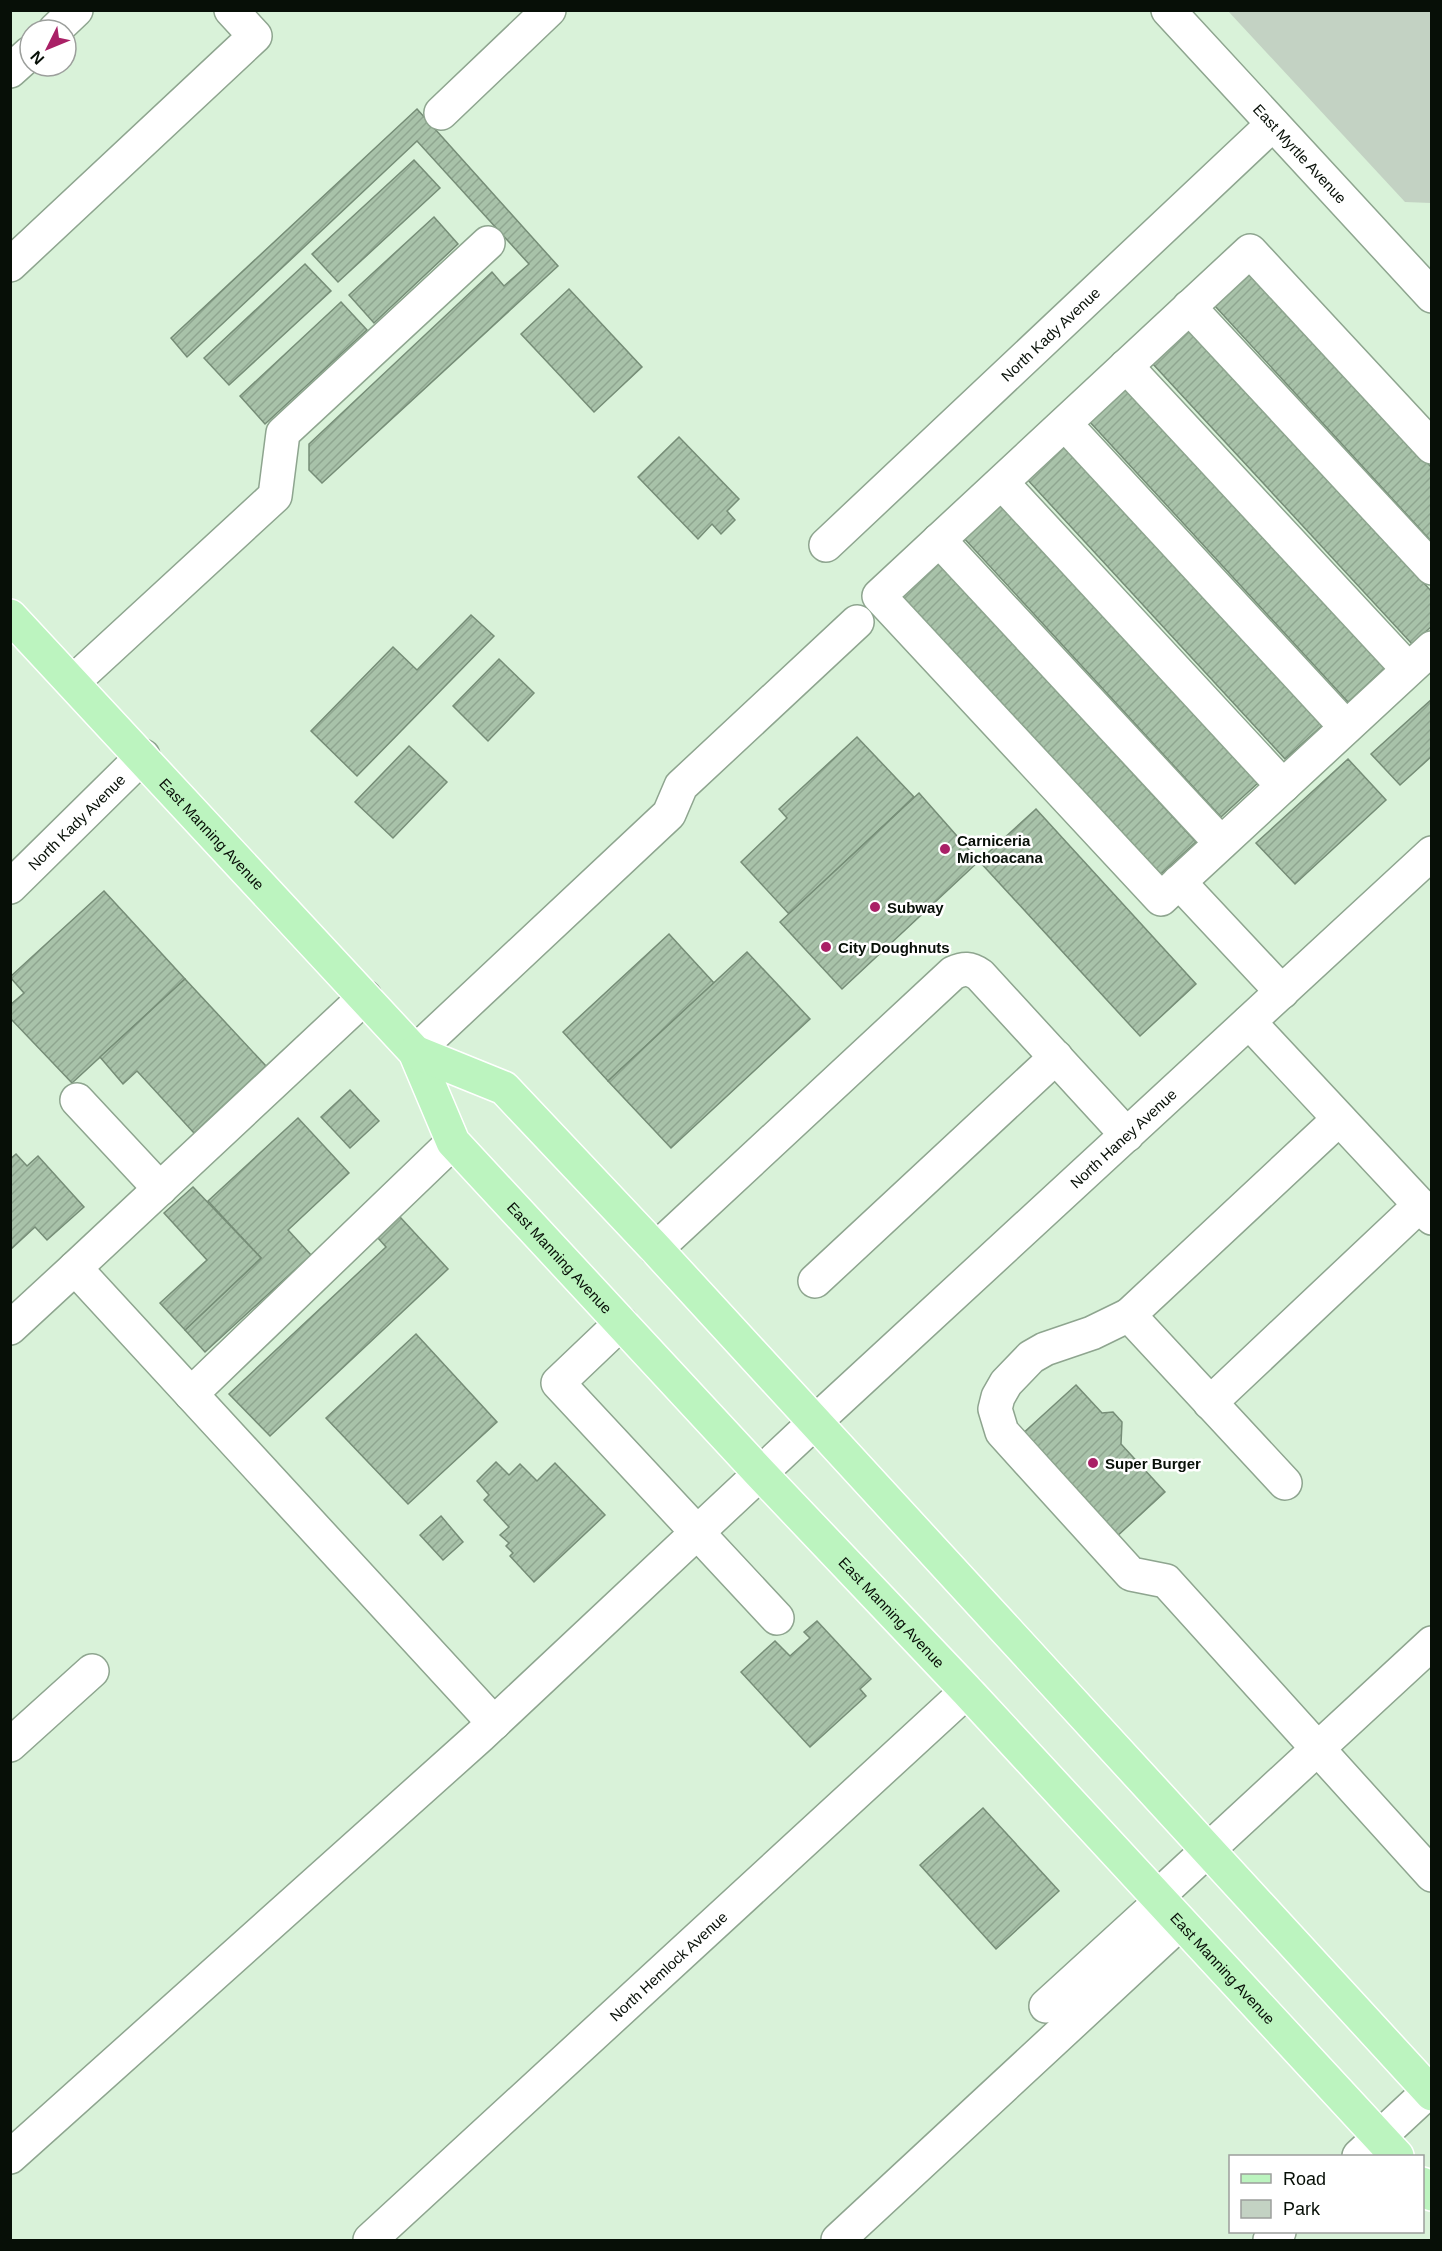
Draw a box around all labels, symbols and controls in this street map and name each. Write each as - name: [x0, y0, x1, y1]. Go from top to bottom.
- north arrow: [18, 18, 78, 78]
- text: N: [27, 48, 48, 68]
- street label: East Myrtle Avenue: [1250, 100, 1350, 206]
- street label: North Kady Avenue: [997, 283, 1103, 384]
- street label: North Kady Avenue: [24, 770, 128, 873]
- street label: East Manning Avenue: [156, 774, 268, 893]
- place label: Carniceria Michoacana: [957, 832, 1044, 866]
- marker: Carniceria Michoacana: [938, 842, 952, 856]
- place label: Subway: [887, 899, 944, 916]
- marker: Subway: [868, 900, 882, 914]
- place label: City Doughnuts: [838, 939, 950, 956]
- marker: City Doughnuts: [819, 940, 833, 954]
- street label: North Haney Avenue: [1066, 1085, 1179, 1191]
- street label: East Manning Avenue: [504, 1198, 616, 1316]
- place label: Super Burger: [1105, 1455, 1201, 1472]
- marker: Super Burger: [1086, 1456, 1100, 1470]
- street label: East Manning Avenue: [836, 1553, 948, 1671]
- street label: North Hemlock Avenue: [606, 1908, 730, 2024]
- street label: East Manning Avenue: [1167, 1909, 1279, 2027]
- legend: [1229, 2155, 1424, 2233]
- text: Road: [1283, 2169, 1326, 2189]
- text: Park: [1283, 2199, 1321, 2219]

